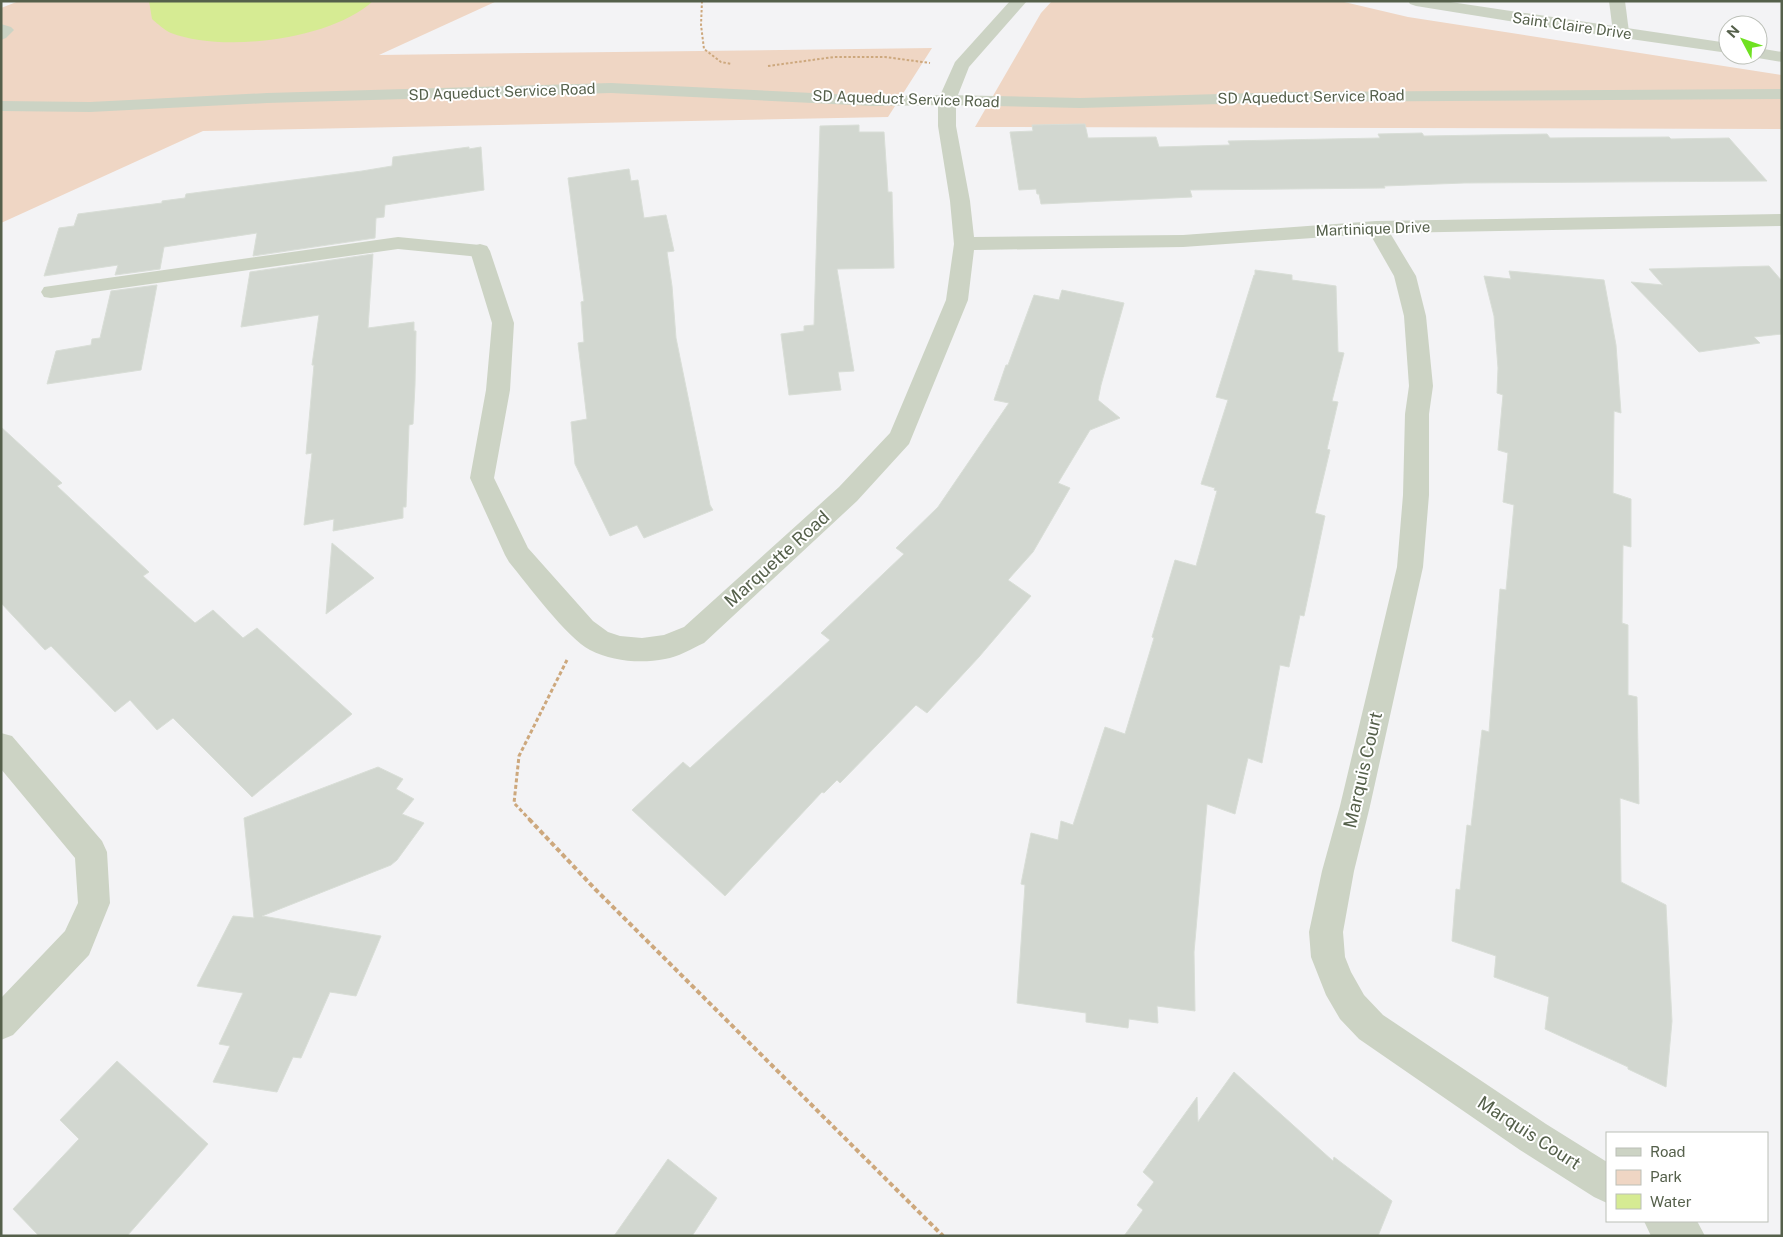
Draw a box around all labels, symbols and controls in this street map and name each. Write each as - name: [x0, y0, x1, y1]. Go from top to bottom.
- street label: Saint Claire Drive: [1511, 9, 1633, 42]
- north arrow: [1718, 15, 1768, 65]
- text: N: [1724, 22, 1743, 41]
- street label: SD Aqueduct Service Road: [408, 80, 596, 103]
- street label: SD Aqueduct Service Road: [1217, 86, 1405, 107]
- street label: SD Aqueduct Service Road: [812, 87, 1000, 110]
- street label: Martinique Drive: [1315, 218, 1431, 239]
- street label: Marquette Road: [720, 506, 833, 611]
- street label: Marquis Court: [1339, 710, 1386, 830]
- street label: Marquis Court: [1474, 1091, 1585, 1174]
- legend: [1606, 1132, 1768, 1222]
- text: Road: [1650, 1143, 1686, 1160]
- text: Park: [1650, 1168, 1682, 1185]
- text: Water: [1650, 1193, 1692, 1210]

